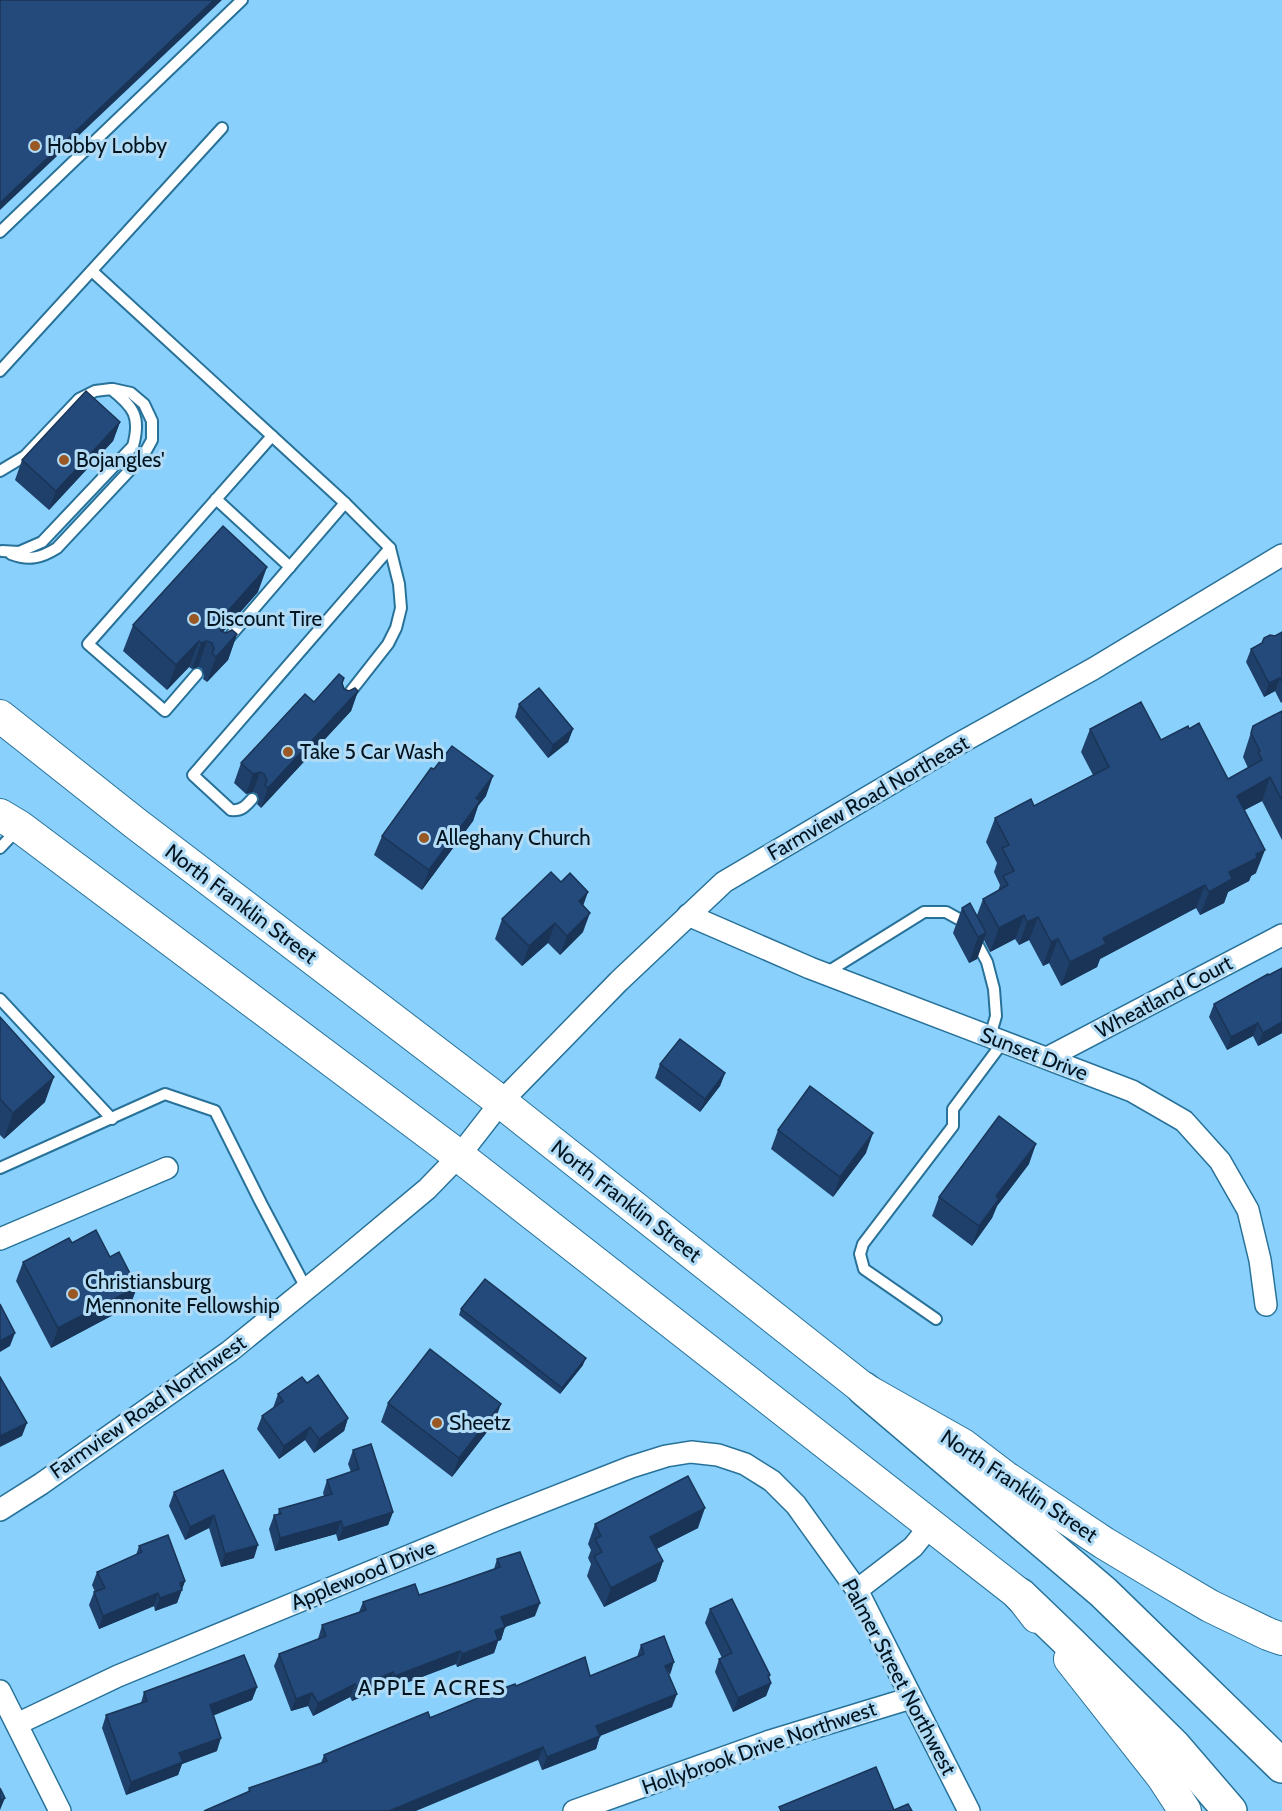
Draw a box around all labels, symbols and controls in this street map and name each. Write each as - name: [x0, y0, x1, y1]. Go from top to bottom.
- place label: Hobby Lobby: [47, 133, 167, 158]
- marker: Hobby Lobby: [28, 139, 42, 153]
- place label: Bojangles': [76, 447, 165, 473]
- marker: Bojangles': [57, 453, 71, 467]
- place label: Discount Tire: [206, 606, 322, 631]
- marker: Discount Tire: [187, 612, 201, 626]
- street label: Farmview Road Northeast: [763, 730, 973, 865]
- place label: Take 5 Car Wash: [300, 739, 444, 764]
- marker: Take 5 Car Wash: [281, 745, 295, 759]
- place label: Alleghany Church: [436, 825, 591, 850]
- marker: Alleghany Church: [417, 831, 431, 845]
- street label: North Franklin Street: [161, 838, 322, 969]
- street label: Wheatland Court: [1091, 950, 1236, 1043]
- street label: Sunset Drive: [977, 1022, 1092, 1086]
- street label: North Franklin Street: [546, 1134, 706, 1267]
- place label: Christiansburg Mennonite Fellowship: [85, 1269, 280, 1318]
- marker: Christiansburg Mennonite Fellowship: [66, 1287, 80, 1301]
- street label: Farmview Road Northwest: [45, 1330, 250, 1484]
- place label: Sheetz: [449, 1410, 511, 1435]
- marker: Sheetz: [430, 1416, 444, 1430]
- street label: North Franklin Street: [936, 1424, 1102, 1547]
- street label: Applewood Drive: [287, 1534, 439, 1615]
- street label: Palmer Street Northwest: [837, 1574, 962, 1779]
- district label: APPLE ACRES: [358, 1674, 506, 1701]
- street label: Hollybrook Drive Northwest: [638, 1696, 879, 1799]

